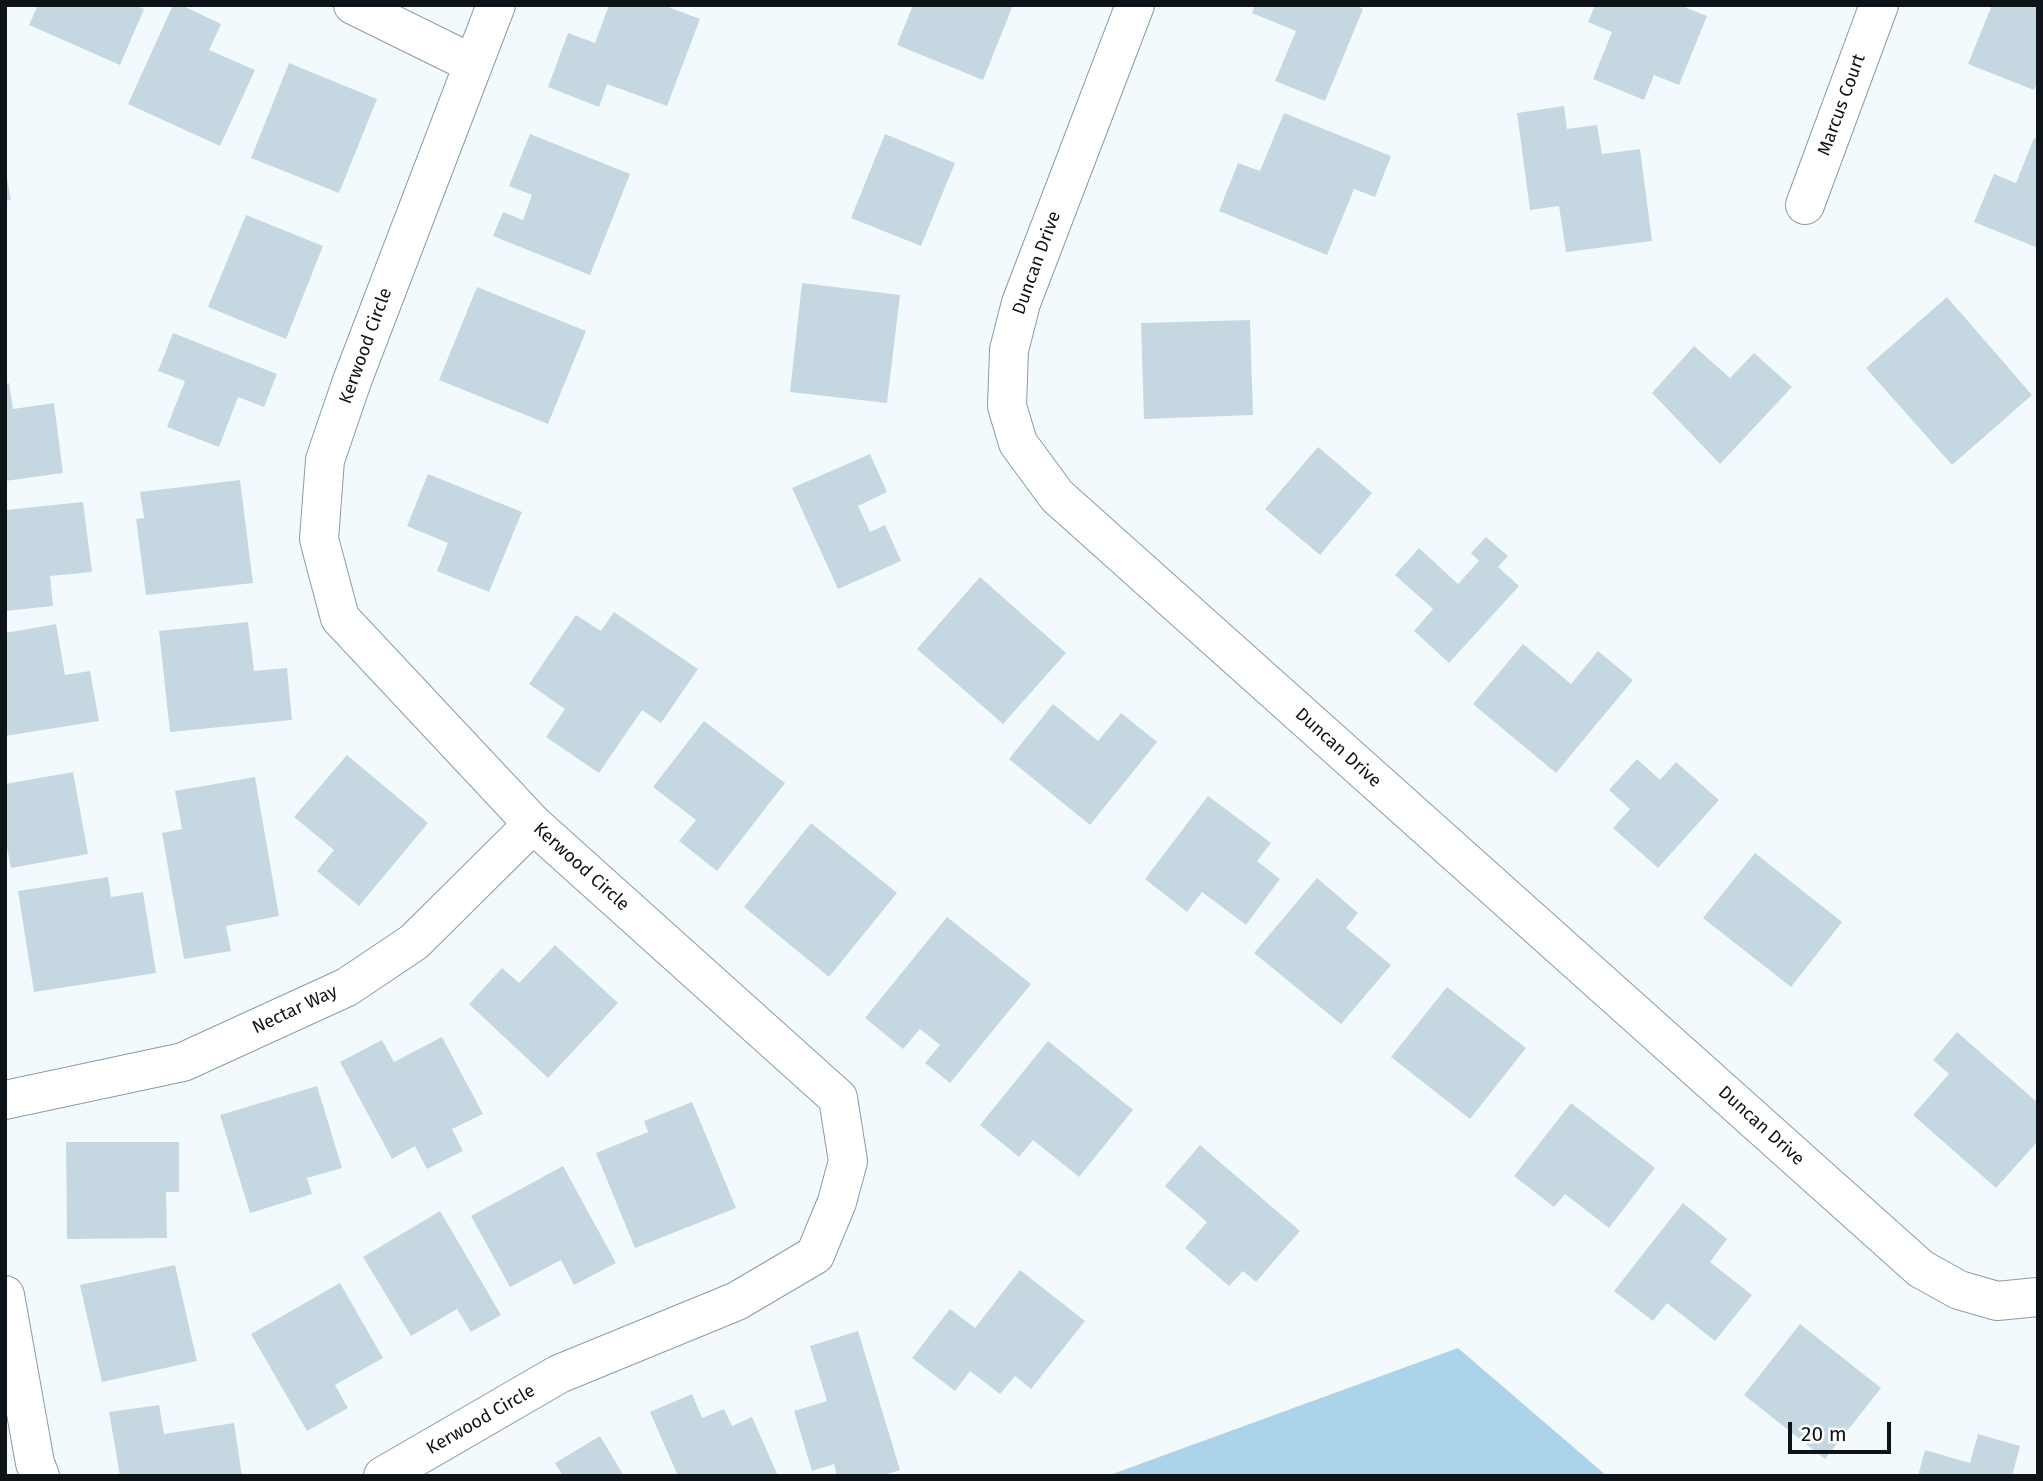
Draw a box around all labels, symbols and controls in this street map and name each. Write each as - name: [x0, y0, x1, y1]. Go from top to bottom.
- street label: Marcus Court: [1814, 51, 1870, 159]
- street label: Duncan Drive: [1008, 208, 1066, 318]
- street label: Kerwood Circle: [335, 285, 397, 407]
- street label: Duncan Drive: [1291, 704, 1385, 792]
- street label: Kerwood Circle: [529, 818, 633, 916]
- street label: Nectar Way: [249, 981, 341, 1039]
- street label: Duncan Drive: [1714, 1082, 1808, 1170]
- street label: Kerwood Circle: [423, 1380, 539, 1460]
- scale bar: [1791, 1408, 1894, 1452]
- text: 20 m: [1801, 1421, 1847, 1447]

